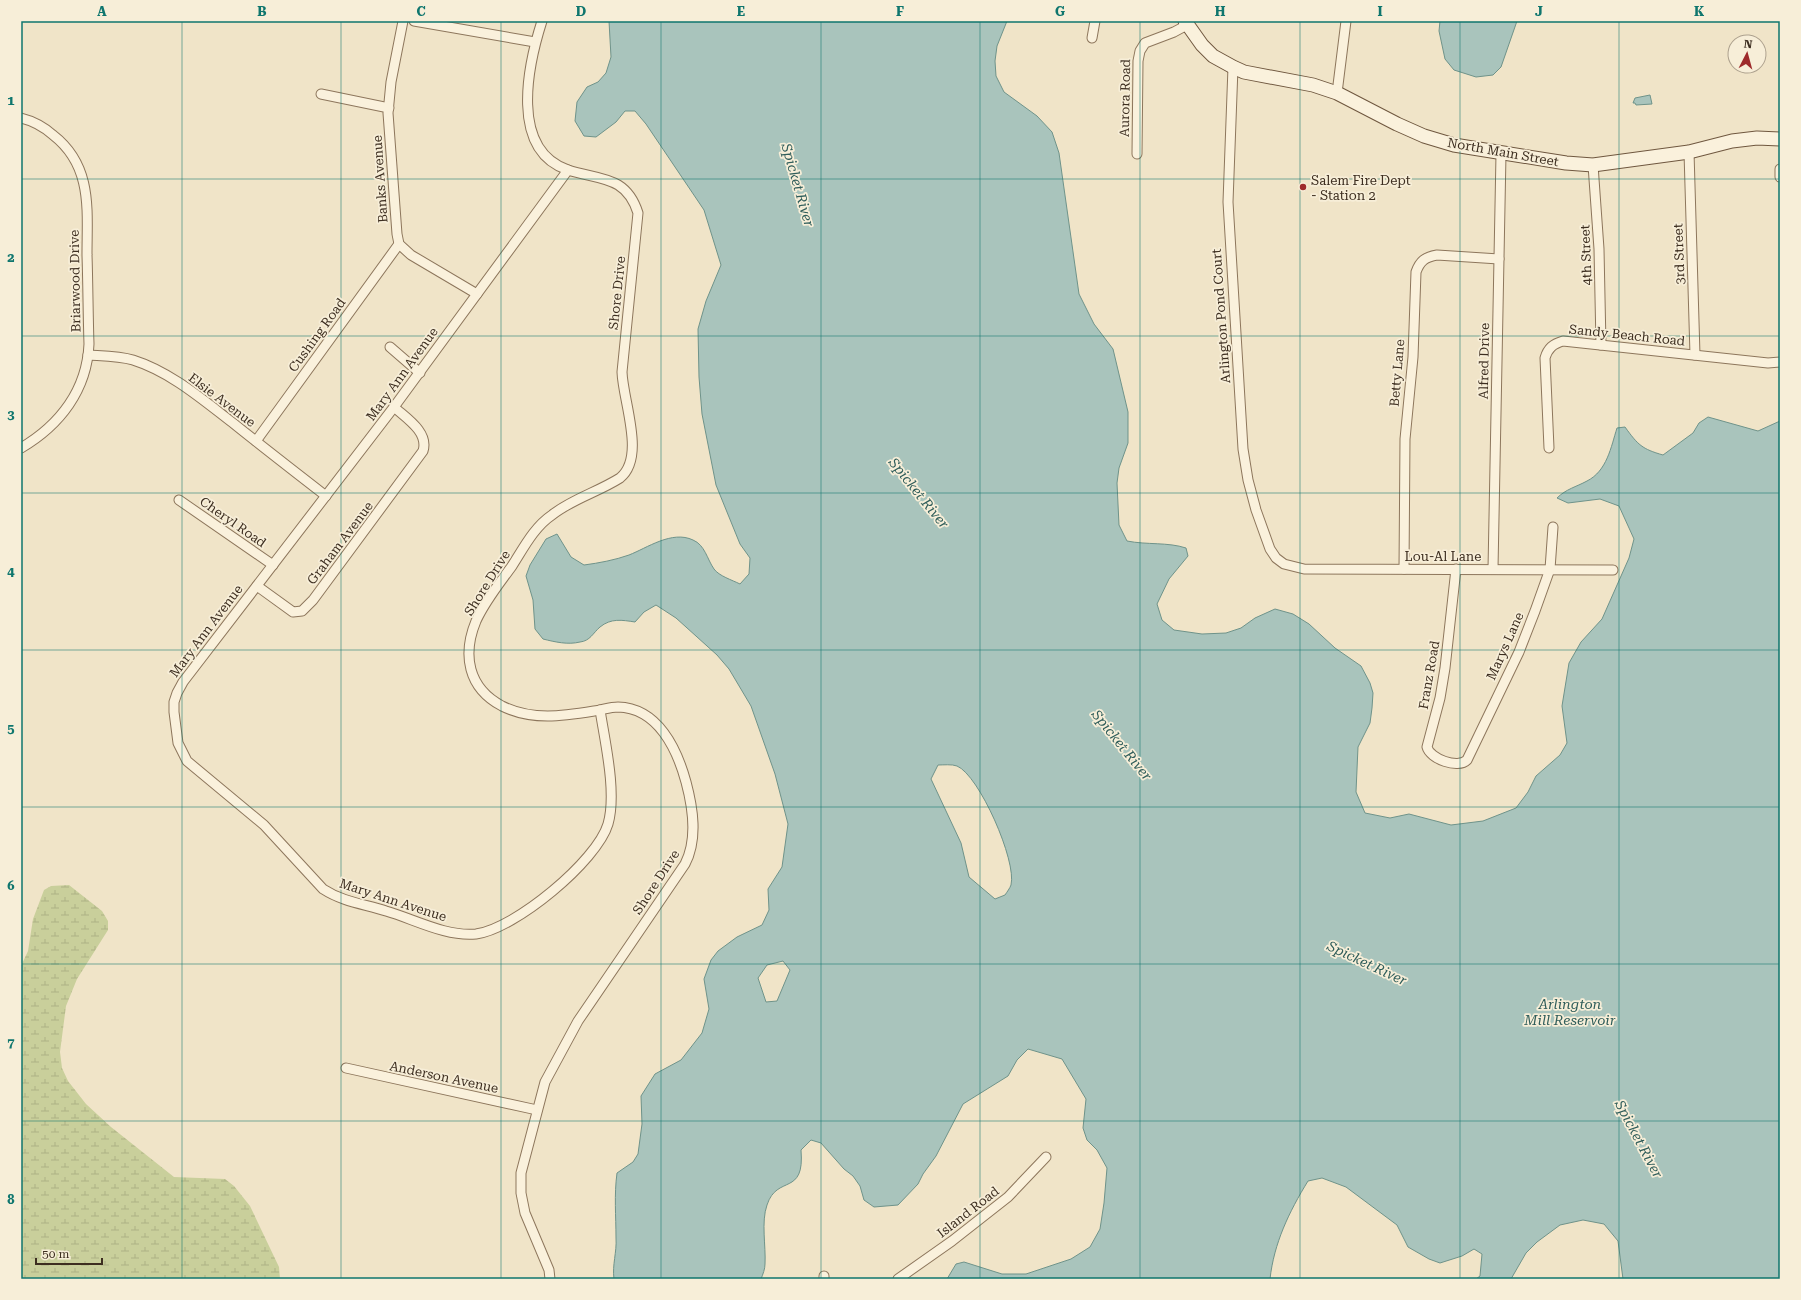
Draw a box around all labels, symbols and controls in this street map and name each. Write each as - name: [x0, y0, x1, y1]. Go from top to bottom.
- text: A: [97, 4, 107, 19]
- text: B: [257, 4, 267, 19]
- text: C: [416, 4, 426, 19]
- text: D: [576, 4, 586, 19]
- text: E: [737, 4, 745, 19]
- text: F: [896, 4, 904, 19]
- text: G: [1055, 4, 1065, 19]
- text: H: [1215, 4, 1226, 19]
- text: I: [1377, 4, 1383, 19]
- text: J: [1535, 4, 1543, 19]
- text: K: [1694, 4, 1705, 19]
- north arrow: [1727, 34, 1767, 74]
- text: N: [1743, 38, 1753, 52]
- street label: Aurora Road: [1117, 58, 1133, 137]
- text: 1: [7, 93, 15, 108]
- street label: Banks Avenue: [369, 135, 391, 223]
- street label: North Main Street: [1446, 135, 1560, 169]
- water label: Spicket River: [778, 141, 818, 229]
- place label: Salem Fire Dept - Station 2: [1311, 173, 1411, 203]
- marker: Salem Fire Dept - Station 2: [1298, 182, 1308, 192]
- street label: 3rd Street: [1670, 223, 1688, 285]
- street label: 4th Street: [1577, 224, 1595, 286]
- street label: Briarwood Drive: [67, 229, 83, 333]
- street label: Arlington Pond Court: [1209, 248, 1233, 384]
- text: 2: [7, 250, 15, 265]
- street label: Shore Drive: [606, 255, 628, 331]
- street label: Cushing Road: [285, 295, 349, 375]
- street label: Sandy Beach Road: [1568, 321, 1686, 349]
- street label: Alfred Drive: [1476, 323, 1492, 399]
- street label: Mary Ann Avenue: [363, 324, 441, 424]
- street label: Betty Lane: [1387, 339, 1407, 407]
- street label: Elsie Avenue: [186, 370, 258, 430]
- text: 3: [7, 407, 15, 422]
- water label: Spicket River: [885, 454, 952, 532]
- street label: Cheryl Road: [197, 494, 270, 551]
- street label: Graham Avenue: [304, 499, 376, 587]
- street label: Shore Drive: [461, 548, 513, 618]
- street label: Lou-Al Lane: [1405, 549, 1481, 564]
- text: 4: [7, 564, 15, 579]
- street label: Mary Ann Avenue: [166, 582, 246, 680]
- street label: Marys Lane: [1483, 610, 1527, 682]
- street label: Franz Road: [1416, 639, 1443, 711]
- water label: Spicket River: [1088, 706, 1155, 784]
- text: 5: [7, 721, 15, 736]
- street label: Shore Drive: [630, 847, 682, 917]
- street label: Mary Ann Avenue: [338, 876, 448, 924]
- text: 6: [7, 878, 15, 893]
- water label: Spicket River: [1324, 937, 1409, 988]
- water label: Arlington Mill Reservoir: [1523, 996, 1616, 1028]
- text: 7: [7, 1035, 15, 1050]
- street label: Anderson Avenue: [388, 1058, 500, 1096]
- water label: Spicket River: [1611, 1096, 1666, 1181]
- street label: Island Road: [934, 1183, 1002, 1241]
- text: 8: [7, 1192, 15, 1207]
- scale bar: [36, 1240, 102, 1266]
- text: 50 m: [42, 1247, 69, 1261]

